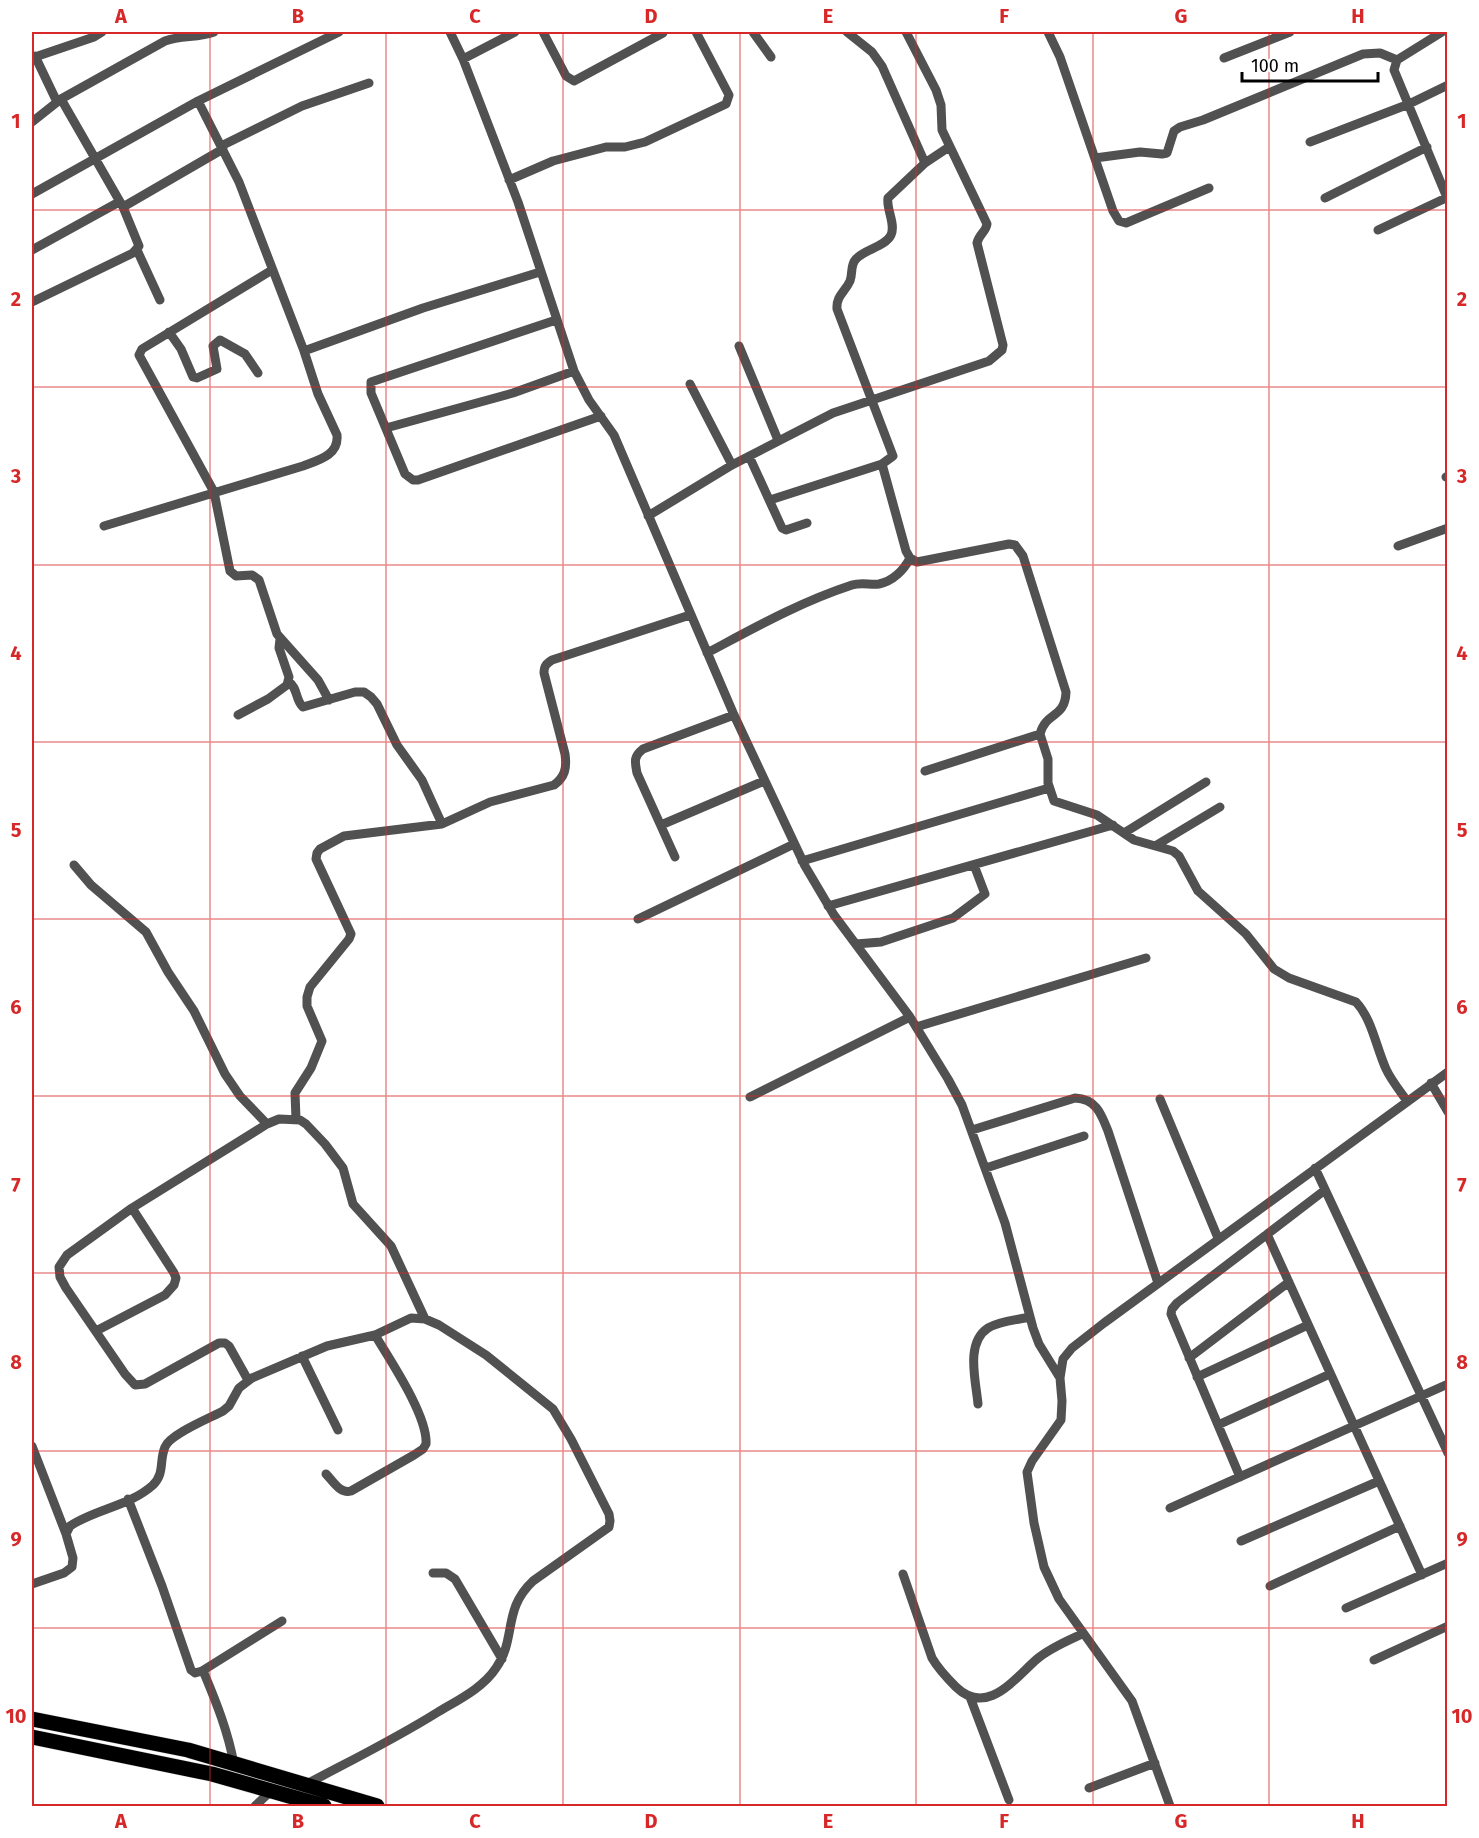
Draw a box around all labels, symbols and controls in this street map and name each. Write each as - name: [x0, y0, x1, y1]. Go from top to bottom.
- text: A: [114, 4, 128, 28]
- text: B: [292, 4, 304, 28]
- text: C: [469, 4, 481, 28]
- text: D: [644, 4, 658, 28]
- text: E: [823, 4, 833, 28]
- text: F: [999, 4, 1009, 28]
- text: G: [1175, 4, 1187, 28]
- text: H: [1351, 4, 1365, 28]
- scale bar: [1242, 45, 1378, 83]
- text: 100 m: [1251, 55, 1299, 77]
- text: 1: [11, 109, 21, 133]
- text: 1: [1457, 109, 1467, 133]
- text: 2: [11, 287, 21, 311]
- text: 2: [1457, 287, 1467, 311]
- text: 3: [10, 464, 21, 488]
- text: 3: [1456, 464, 1467, 488]
- text: 4: [10, 641, 22, 665]
- text: 4: [1456, 641, 1468, 665]
- text: 5: [11, 818, 22, 842]
- text: 5: [1457, 818, 1468, 842]
- text: 6: [10, 995, 22, 1019]
- text: 6: [1456, 995, 1468, 1019]
- text: 7: [11, 1173, 21, 1197]
- text: 7: [1457, 1173, 1467, 1197]
- text: 8: [10, 1350, 22, 1374]
- text: 8: [1456, 1350, 1468, 1374]
- text: 9: [10, 1527, 22, 1551]
- text: 9: [1456, 1527, 1468, 1551]
- text: 10: [6, 1704, 26, 1728]
- text: 10: [1452, 1704, 1472, 1728]
- text: A: [114, 1809, 128, 1833]
- text: B: [292, 1809, 304, 1833]
- text: C: [469, 1809, 481, 1833]
- text: D: [644, 1809, 658, 1833]
- text: E: [823, 1809, 833, 1833]
- text: F: [999, 1809, 1009, 1833]
- text: G: [1175, 1809, 1187, 1833]
- text: H: [1351, 1809, 1365, 1833]

